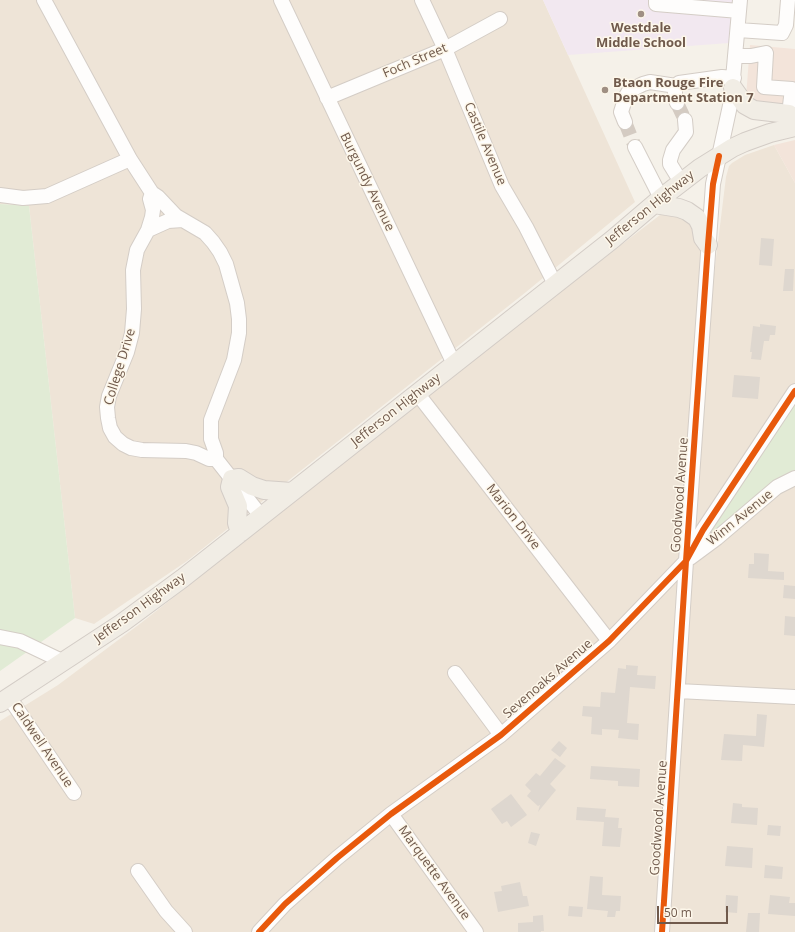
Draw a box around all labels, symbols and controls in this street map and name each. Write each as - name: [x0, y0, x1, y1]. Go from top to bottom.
- marker: Westdale Middle School: [636, 9, 646, 19]
- place label: Westdale Middle School: [596, 20, 686, 51]
- street label: Foch Street: [380, 40, 450, 82]
- place label: Btaon Rouge Fire Department Station 7: [613, 75, 754, 106]
- marker: Btaon Rouge Fire Department Station 7: [600, 85, 610, 95]
- street label: Castile Avenue: [460, 100, 510, 188]
- street label: Burgundy Avenue: [336, 130, 398, 234]
- street label: Jefferson Highway: [603, 168, 697, 248]
- street label: College Drive: [101, 327, 139, 407]
- street label: Jefferson Highway: [348, 370, 444, 450]
- street label: Goodwood Avenue: [668, 437, 692, 553]
- street label: Marion Drive: [483, 481, 543, 553]
- street label: Winn Avenue: [704, 487, 776, 549]
- street label: Jefferson Highway: [91, 570, 189, 646]
- street label: Sevenoaks Avenue: [500, 636, 596, 722]
- street label: Caldwell Avenue: [8, 700, 76, 790]
- street label: Goodwood Avenue: [647, 760, 671, 876]
- street label: Marquette Avenue: [395, 823, 473, 923]
- scale bar: [659, 898, 730, 924]
- text: 50 m: [664, 904, 692, 921]

